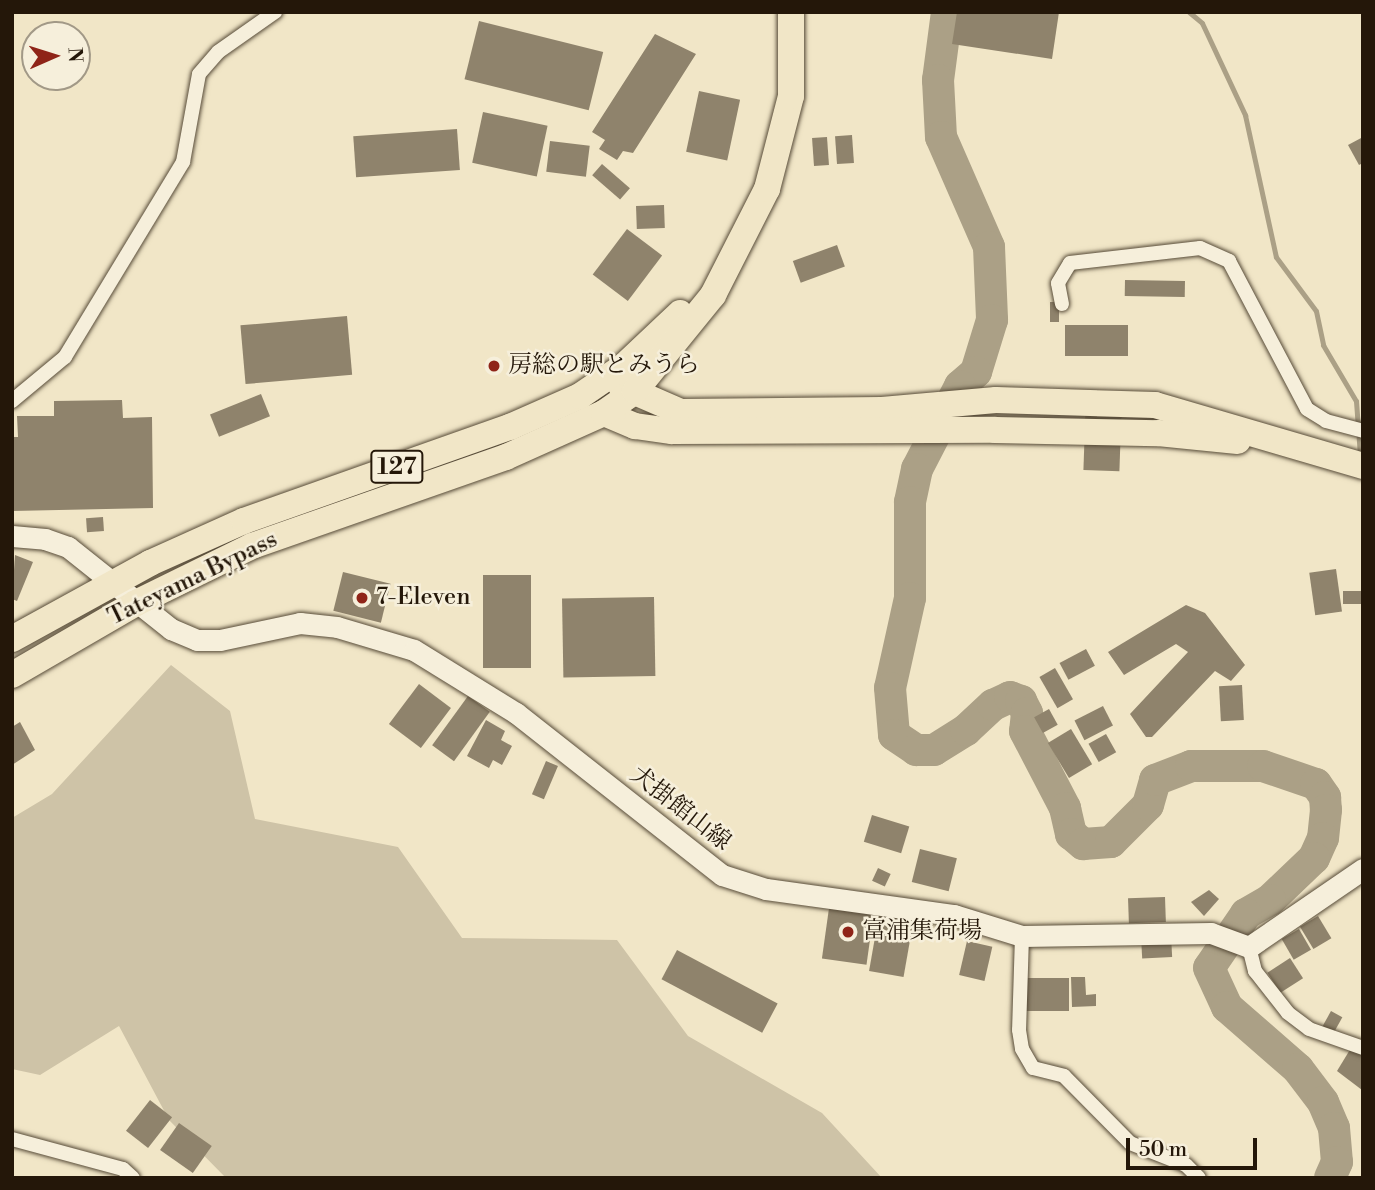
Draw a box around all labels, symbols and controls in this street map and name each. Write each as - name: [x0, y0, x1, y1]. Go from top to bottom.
- north arrow: [21, 21, 91, 91]
- text: N: [63, 47, 87, 63]
- place label: 房総の駅とみうら: [508, 352, 700, 380]
- marker: 房総の駅とみうら: [486, 358, 502, 374]
- road number: 127: [369, 447, 425, 486]
- street label: Tateyama Bypass: [104, 526, 282, 632]
- place label: 7-Eleven: [376, 584, 471, 612]
- marker: 7-Eleven: [354, 590, 370, 606]
- street label: 犬掛館山線: [624, 761, 736, 857]
- place label: 富浦集荷場: [862, 918, 982, 946]
- marker: 富浦集荷場: [840, 924, 856, 940]
- scale bar: [1130, 1124, 1261, 1168]
- text: 50 m: [1139, 1137, 1187, 1163]

